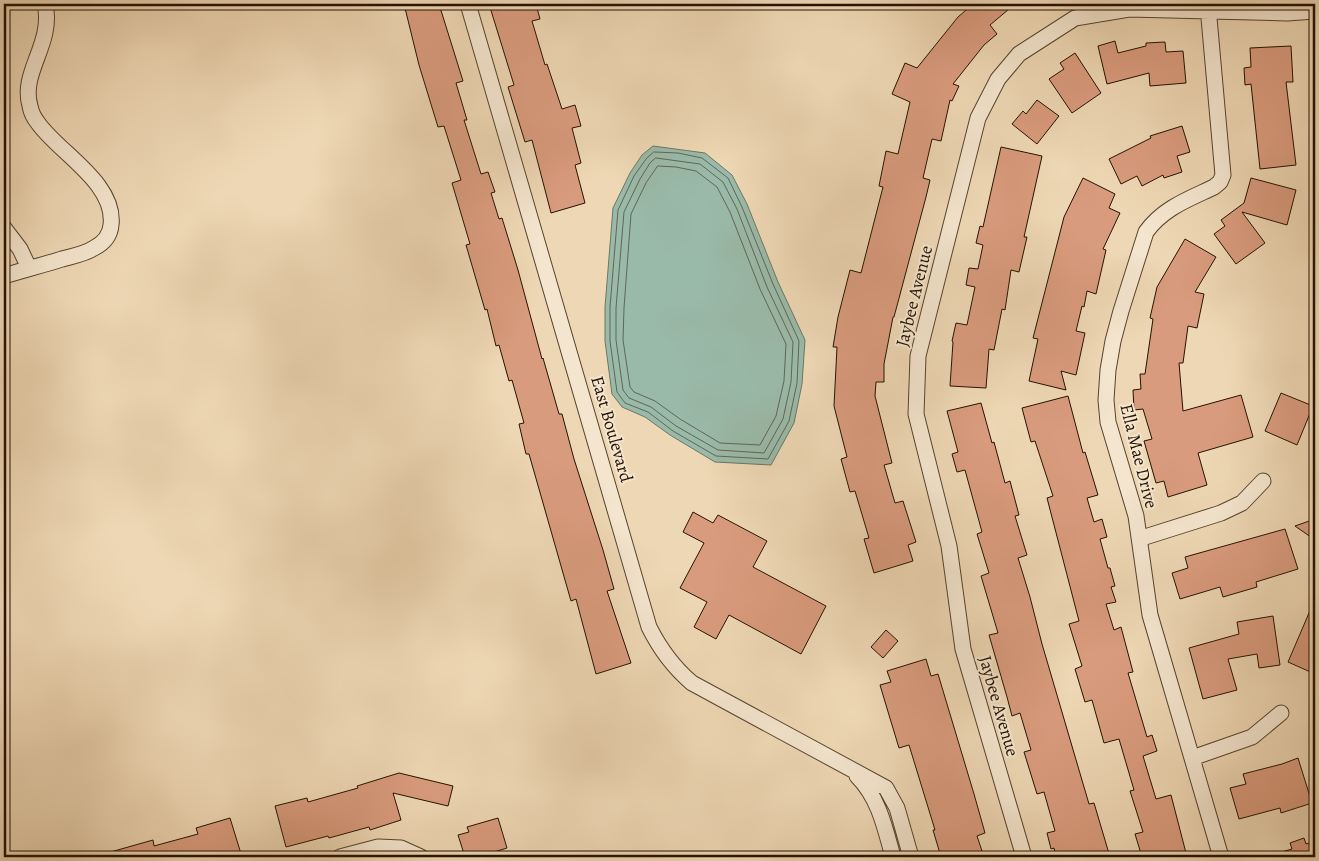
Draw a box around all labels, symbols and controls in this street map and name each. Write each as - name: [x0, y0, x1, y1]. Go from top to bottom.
- street label: Jaybee Avenue: [890, 243, 938, 349]
- street label: East Boulevard: [585, 373, 639, 485]
- street label: Ella Mae Drive: [1114, 401, 1164, 511]
- street label: Jaybee Avenue: [973, 653, 1025, 759]

